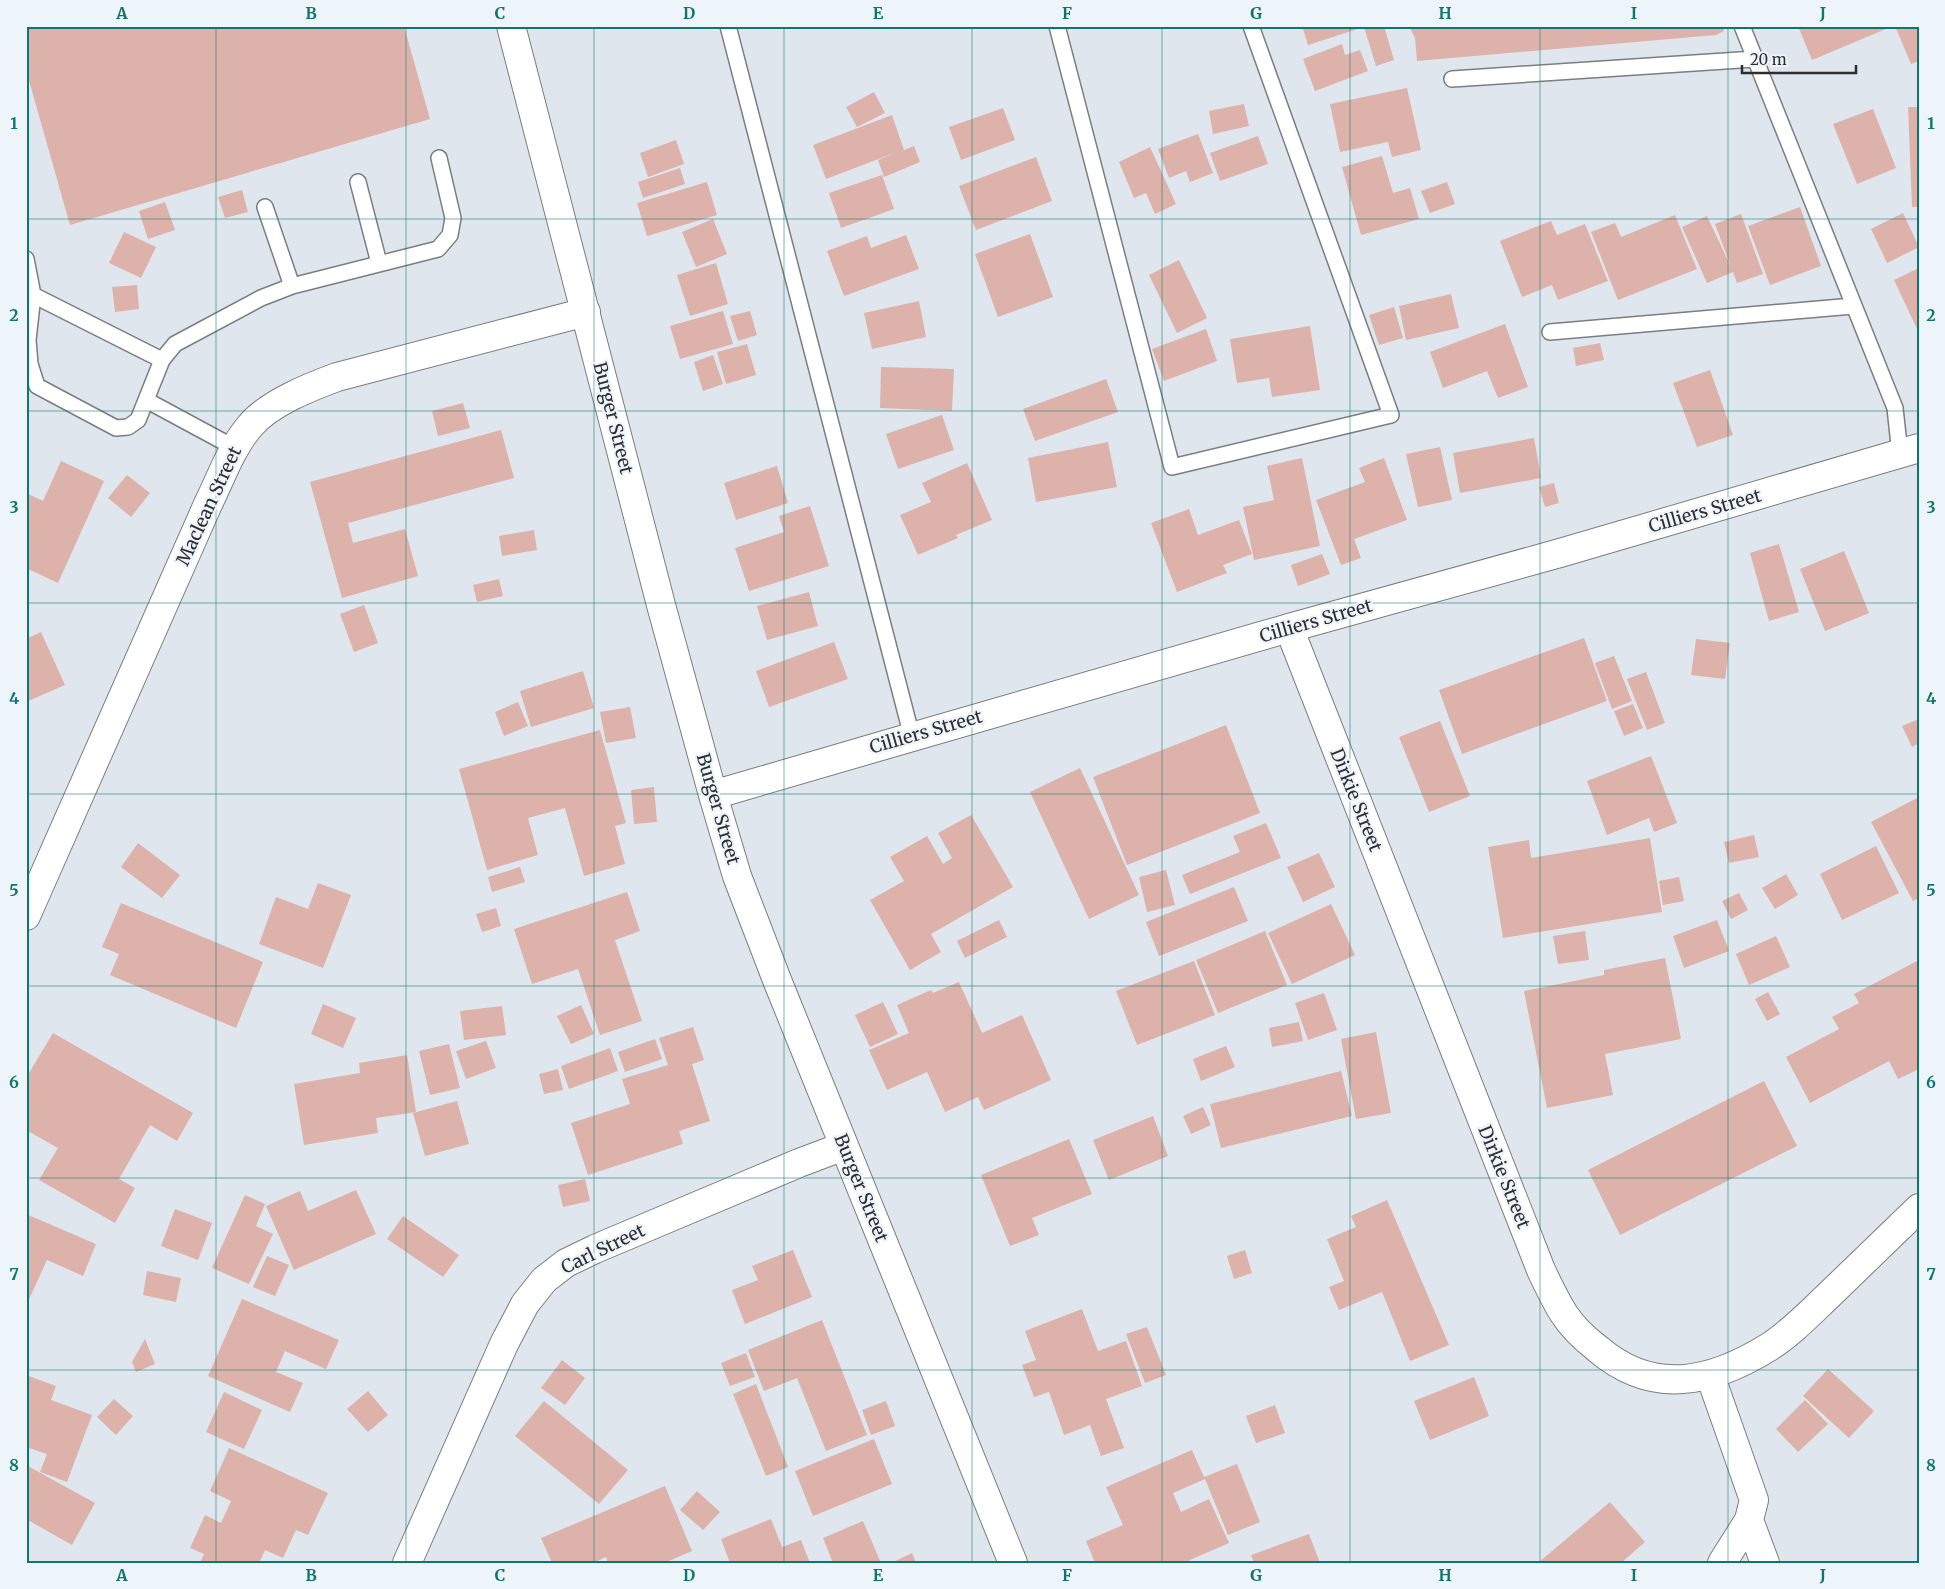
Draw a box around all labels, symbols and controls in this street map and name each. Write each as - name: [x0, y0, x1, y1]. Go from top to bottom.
- text: A: [115, 3, 128, 23]
- text: B: [305, 3, 317, 23]
- text: C: [495, 3, 505, 23]
- text: D: [683, 3, 695, 23]
- text: E: [873, 3, 884, 23]
- text: F: [1062, 3, 1072, 23]
- text: G: [1250, 3, 1262, 23]
- text: H: [1438, 3, 1452, 23]
- text: I: [1631, 3, 1637, 23]
- text: J: [1819, 3, 1826, 23]
- scale bar: [1742, 42, 1856, 74]
- text: 20 m: [1750, 50, 1787, 69]
- text: 1: [10, 113, 18, 133]
- text: 1: [1927, 113, 1935, 133]
- text: 2: [9, 305, 19, 325]
- text: 2: [1926, 305, 1936, 325]
- street label: Burger Street: [588, 359, 639, 476]
- street label: Maclean Street: [171, 443, 246, 569]
- street label: Cilliers Street: [1646, 483, 1764, 538]
- text: 3: [9, 497, 19, 517]
- text: 3: [1926, 497, 1936, 517]
- street label: Cilliers Street: [1257, 593, 1375, 648]
- text: 4: [9, 688, 19, 708]
- text: 4: [1926, 688, 1936, 708]
- street label: Cilliers Street: [867, 704, 985, 759]
- street label: Dirkie Street: [1325, 745, 1388, 855]
- street label: Burger Street: [692, 750, 745, 867]
- text: 5: [9, 880, 19, 900]
- text: 5: [1926, 880, 1936, 900]
- text: 6: [9, 1072, 19, 1092]
- text: 6: [1926, 1072, 1936, 1092]
- street label: Dirkie Street: [1473, 1122, 1536, 1232]
- street label: Burger Street: [829, 1130, 894, 1245]
- street label: Carl Street: [557, 1218, 649, 1279]
- text: 7: [9, 1264, 19, 1284]
- text: 7: [1926, 1264, 1936, 1284]
- text: 8: [9, 1455, 19, 1475]
- text: 8: [1926, 1455, 1936, 1475]
- text: A: [115, 1565, 128, 1585]
- text: B: [305, 1565, 317, 1585]
- text: C: [495, 1565, 505, 1585]
- text: D: [683, 1565, 695, 1585]
- text: E: [873, 1565, 884, 1585]
- text: F: [1062, 1565, 1072, 1585]
- text: G: [1250, 1565, 1262, 1585]
- text: H: [1438, 1565, 1452, 1585]
- text: I: [1631, 1565, 1637, 1585]
- text: J: [1819, 1565, 1826, 1585]

